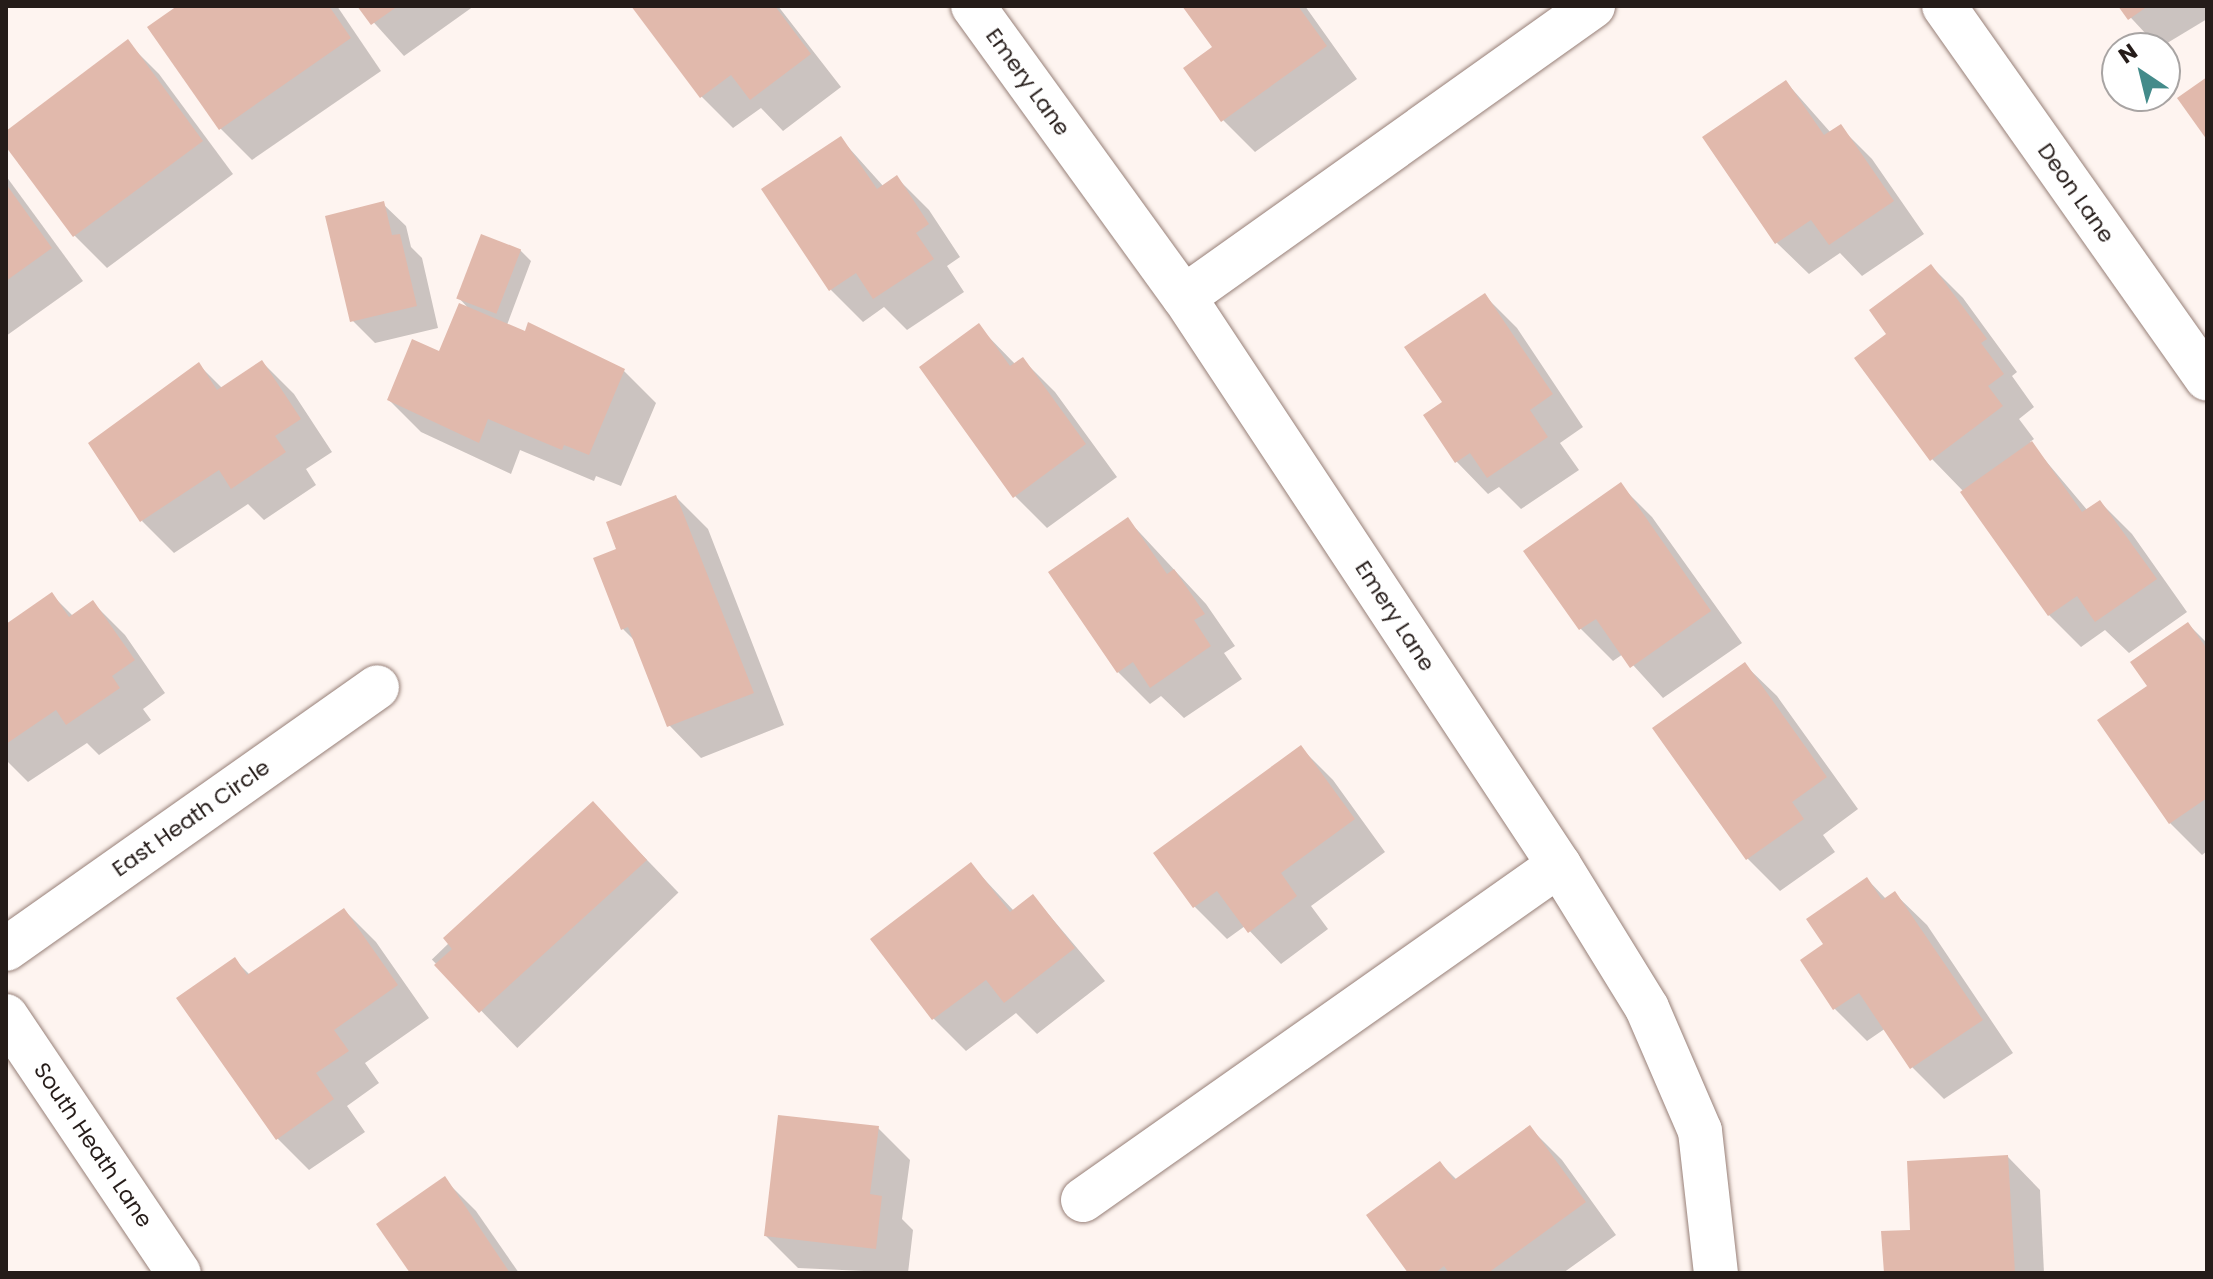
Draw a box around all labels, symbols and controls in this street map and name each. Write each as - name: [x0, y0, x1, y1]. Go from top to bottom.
- street label: Emery Lane: [980, 23, 1076, 141]
- north arrow: [2101, 32, 2181, 112]
- text: N: [2112, 36, 2144, 71]
- street label: Deon Lane: [2032, 138, 2120, 248]
- street label: Emery Lane: [1350, 556, 1440, 676]
- street label: East Heath Circle: [107, 754, 275, 882]
- street label: South Heath Lane: [28, 1058, 158, 1232]

